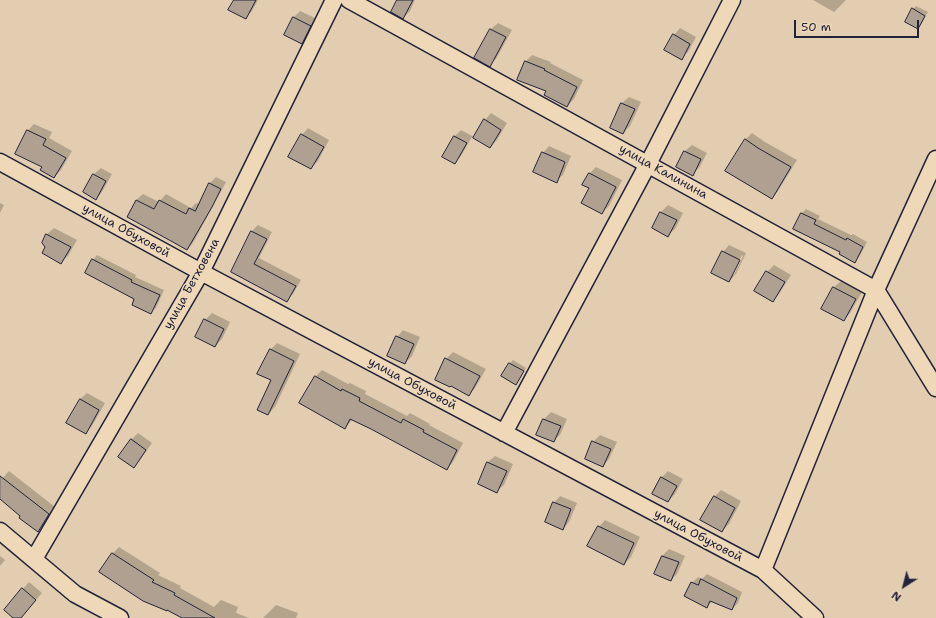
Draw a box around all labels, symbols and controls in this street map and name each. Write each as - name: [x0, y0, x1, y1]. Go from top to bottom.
- scale bar: [796, 12, 921, 38]
- text: 50 m: [801, 19, 831, 35]
- street label: улица Калинина: [616, 142, 710, 202]
- street label: улица Обуховой: [80, 201, 172, 261]
- street label: улица Бетховена: [161, 236, 223, 332]
- street label: улица Обуховой: [365, 355, 459, 413]
- street label: улица Обуховой: [651, 507, 745, 565]
- north arrow: [884, 566, 924, 606]
- text: N: [889, 587, 905, 605]

